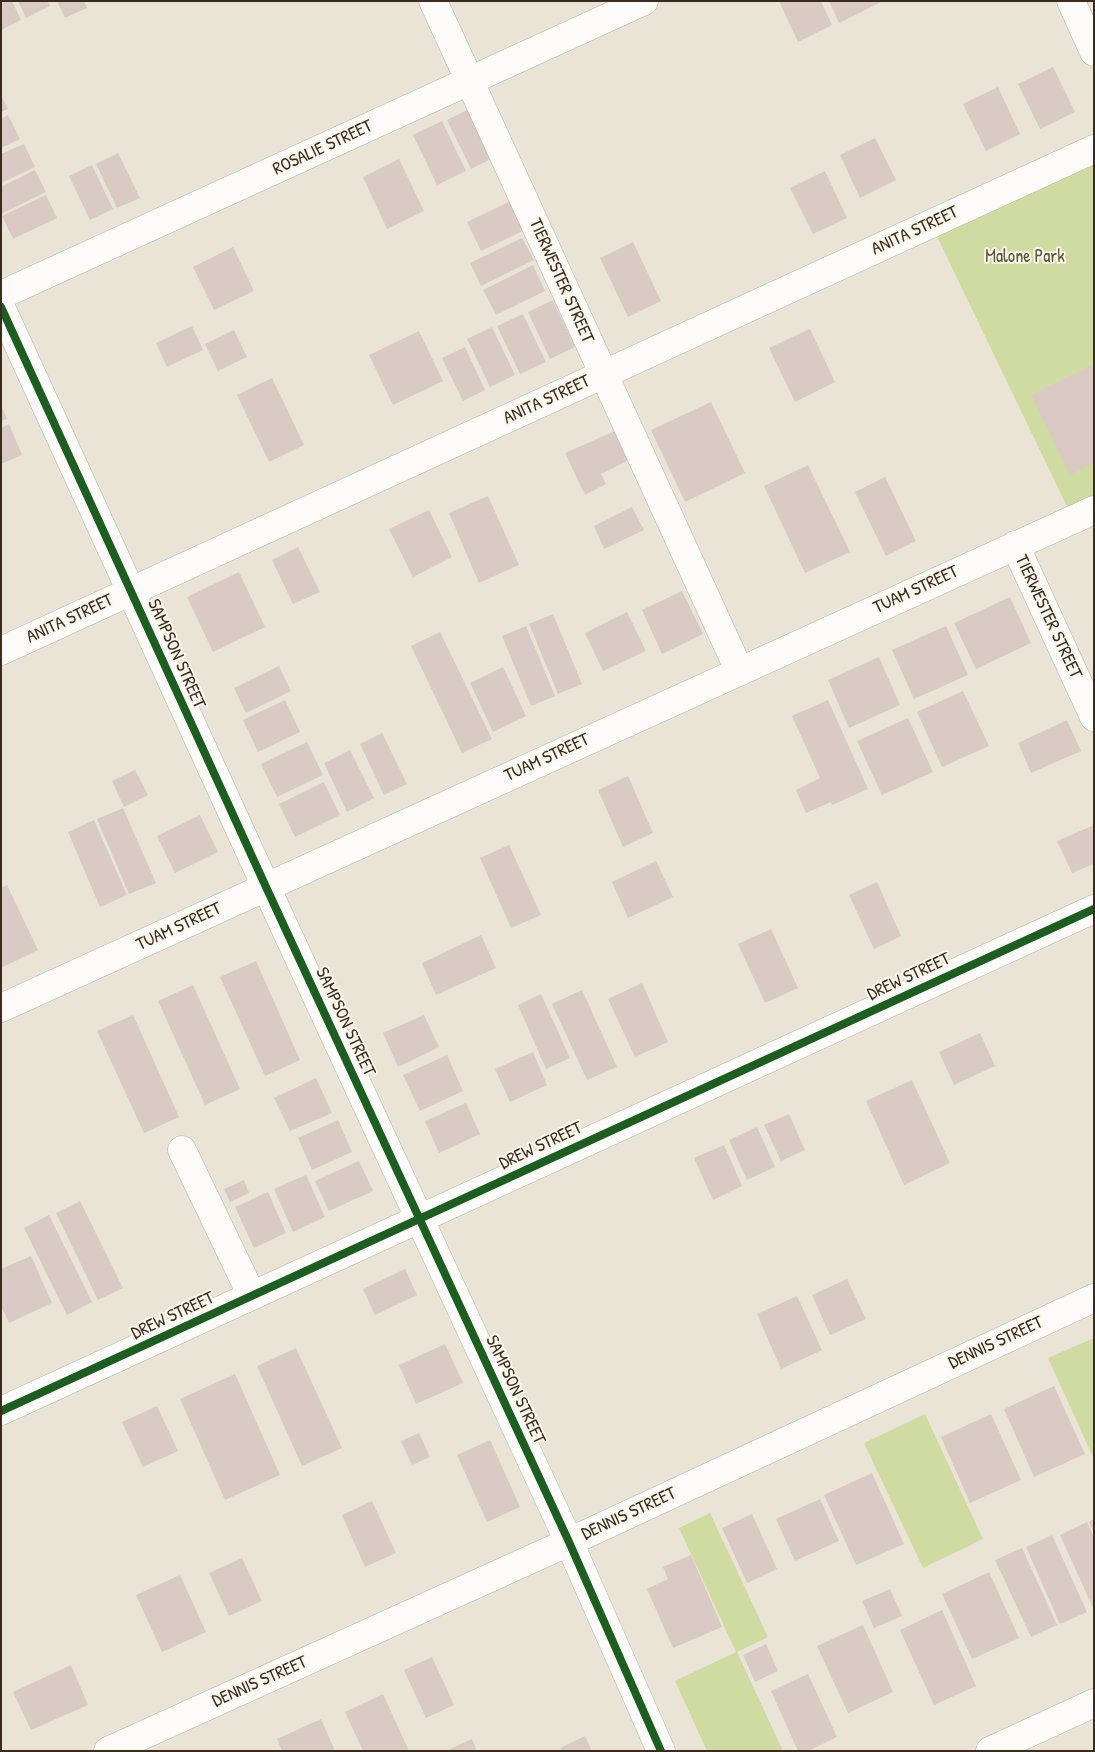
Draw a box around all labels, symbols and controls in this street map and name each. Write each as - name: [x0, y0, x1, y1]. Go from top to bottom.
- street label: ROSALIE STREET: [270, 116, 376, 180]
- street label: ANITA STREET: [868, 202, 962, 260]
- street label: TIERWESTER STREET: [524, 215, 598, 347]
- park label: Malone Park: [985, 246, 1065, 268]
- street label: ANITA STREET: [500, 371, 594, 429]
- street label: TIERWESTER STREET: [1010, 552, 1086, 682]
- street label: TUAM STREET: [870, 561, 962, 619]
- street label: ANITA STREET: [23, 590, 117, 648]
- street label: SAMPSON STREET: [142, 596, 210, 712]
- street label: TUAM STREET: [501, 729, 593, 787]
- street label: TUAM STREET: [133, 898, 225, 956]
- street label: DREW STREET: [864, 948, 954, 1006]
- street label: SAMPSON STREET: [310, 964, 380, 1080]
- street label: DREW STREET: [496, 1117, 586, 1175]
- street label: DREW STREET: [128, 1287, 218, 1345]
- street label: DENNIS STREET: [945, 1312, 1047, 1374]
- street label: SAMPSON STREET: [480, 1332, 550, 1448]
- street label: DENNIS STREET: [578, 1483, 680, 1545]
- street label: DENNIS STREET: [209, 1651, 311, 1713]

